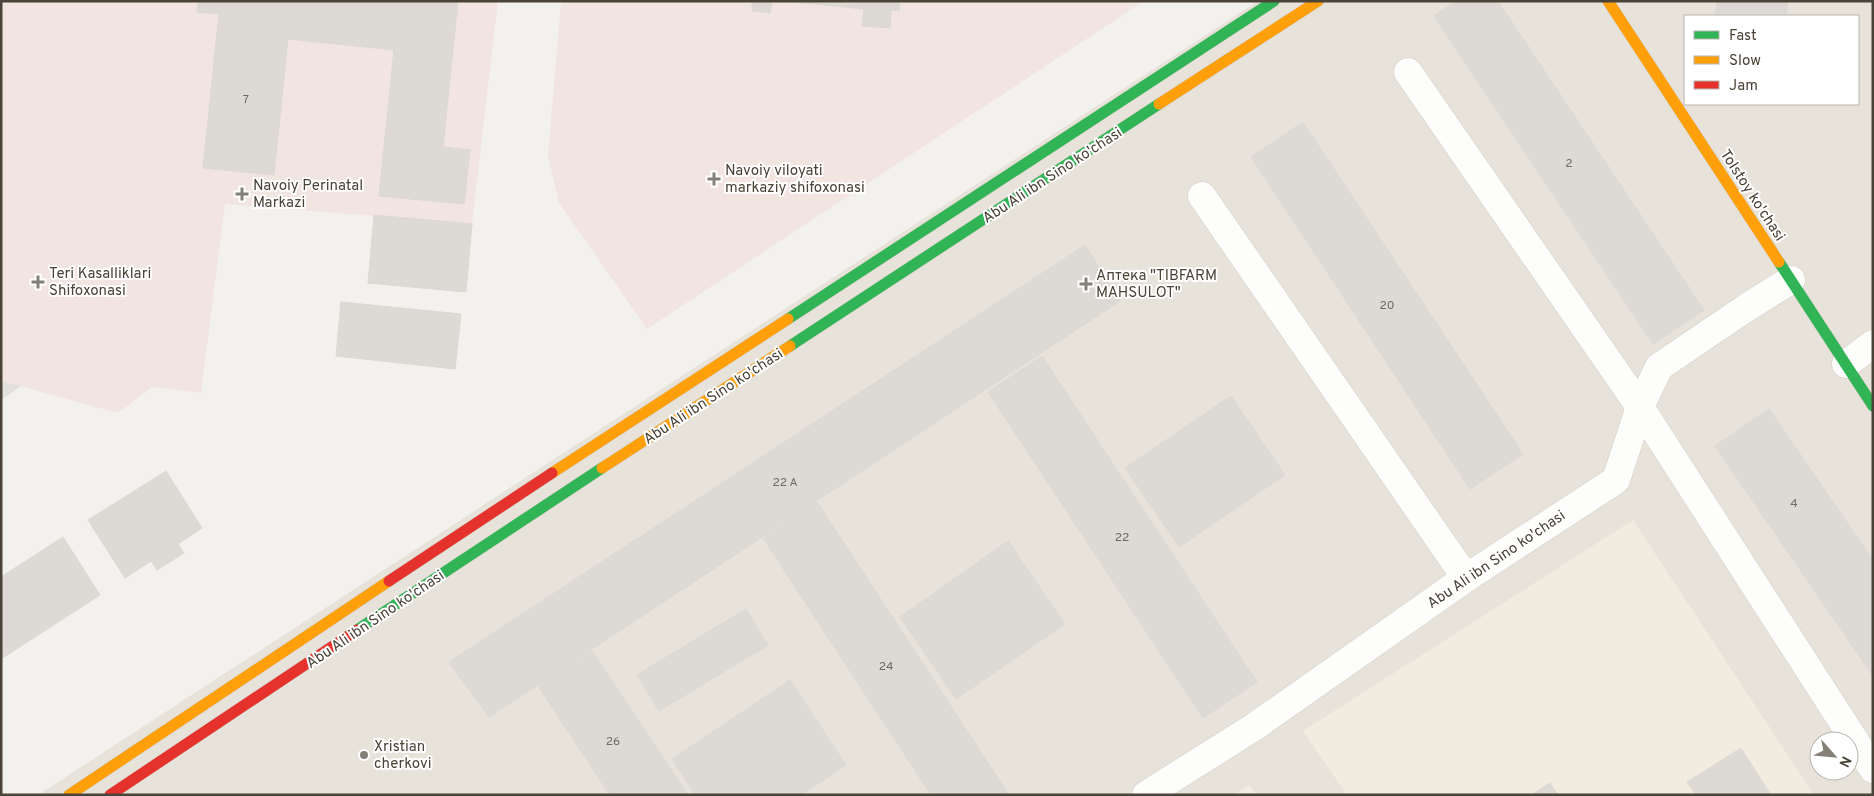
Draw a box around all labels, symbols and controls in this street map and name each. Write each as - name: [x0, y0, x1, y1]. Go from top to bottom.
- legend: [1684, 15, 1859, 105]
- text: Fast: [1729, 27, 1757, 46]
- text: Slow: [1729, 52, 1761, 71]
- text: Jam: [1729, 77, 1758, 96]
- house number: 7: [243, 92, 249, 108]
- street label: Abu Ali ibn Sino ko'chasi: [979, 124, 1126, 229]
- street label: Tolstoy ko'chasi: [1715, 146, 1788, 245]
- house number: 2: [1565, 156, 1573, 172]
- place label: Navoiy viloyati markaziy shifoxonasi: [725, 162, 865, 198]
- marker: Navoiy viloyati markaziy shifoxonasi: [707, 172, 721, 186]
- place label: Navoiy Perinatal Markazi: [253, 177, 363, 213]
- marker: Navoiy Perinatal Markazi: [235, 187, 249, 201]
- place label: Teri Kasalliklari Shifoxonasi: [49, 265, 151, 301]
- place label: Аптека "TIBFARM MAHSULOT": [1096, 267, 1217, 303]
- marker: Teri Kasalliklari Shifoxonasi: [31, 275, 45, 289]
- marker: Аптека "TIBFARM MAHSULOT": [1080, 278, 1092, 290]
- house number: 20: [1379, 298, 1395, 314]
- street label: Abu Ali ibn Sino ko'chasi: [640, 345, 787, 450]
- house number: 22 А: [772, 475, 798, 491]
- house number: 4: [1790, 496, 1798, 512]
- street label: Abu Ali ibn Sino ko'chasi: [1424, 507, 1570, 614]
- house number: 22: [1115, 530, 1129, 546]
- street label: Abu Ali ibn Sino ko'chasi: [303, 567, 449, 674]
- house number: 24: [879, 659, 893, 675]
- north arrow: [1809, 731, 1859, 781]
- house number: 26: [606, 734, 620, 750]
- place label: Xristian cherkovi: [374, 738, 431, 774]
- marker: Xristian cherkovi: [358, 749, 370, 761]
- text: N: [1834, 753, 1854, 770]

